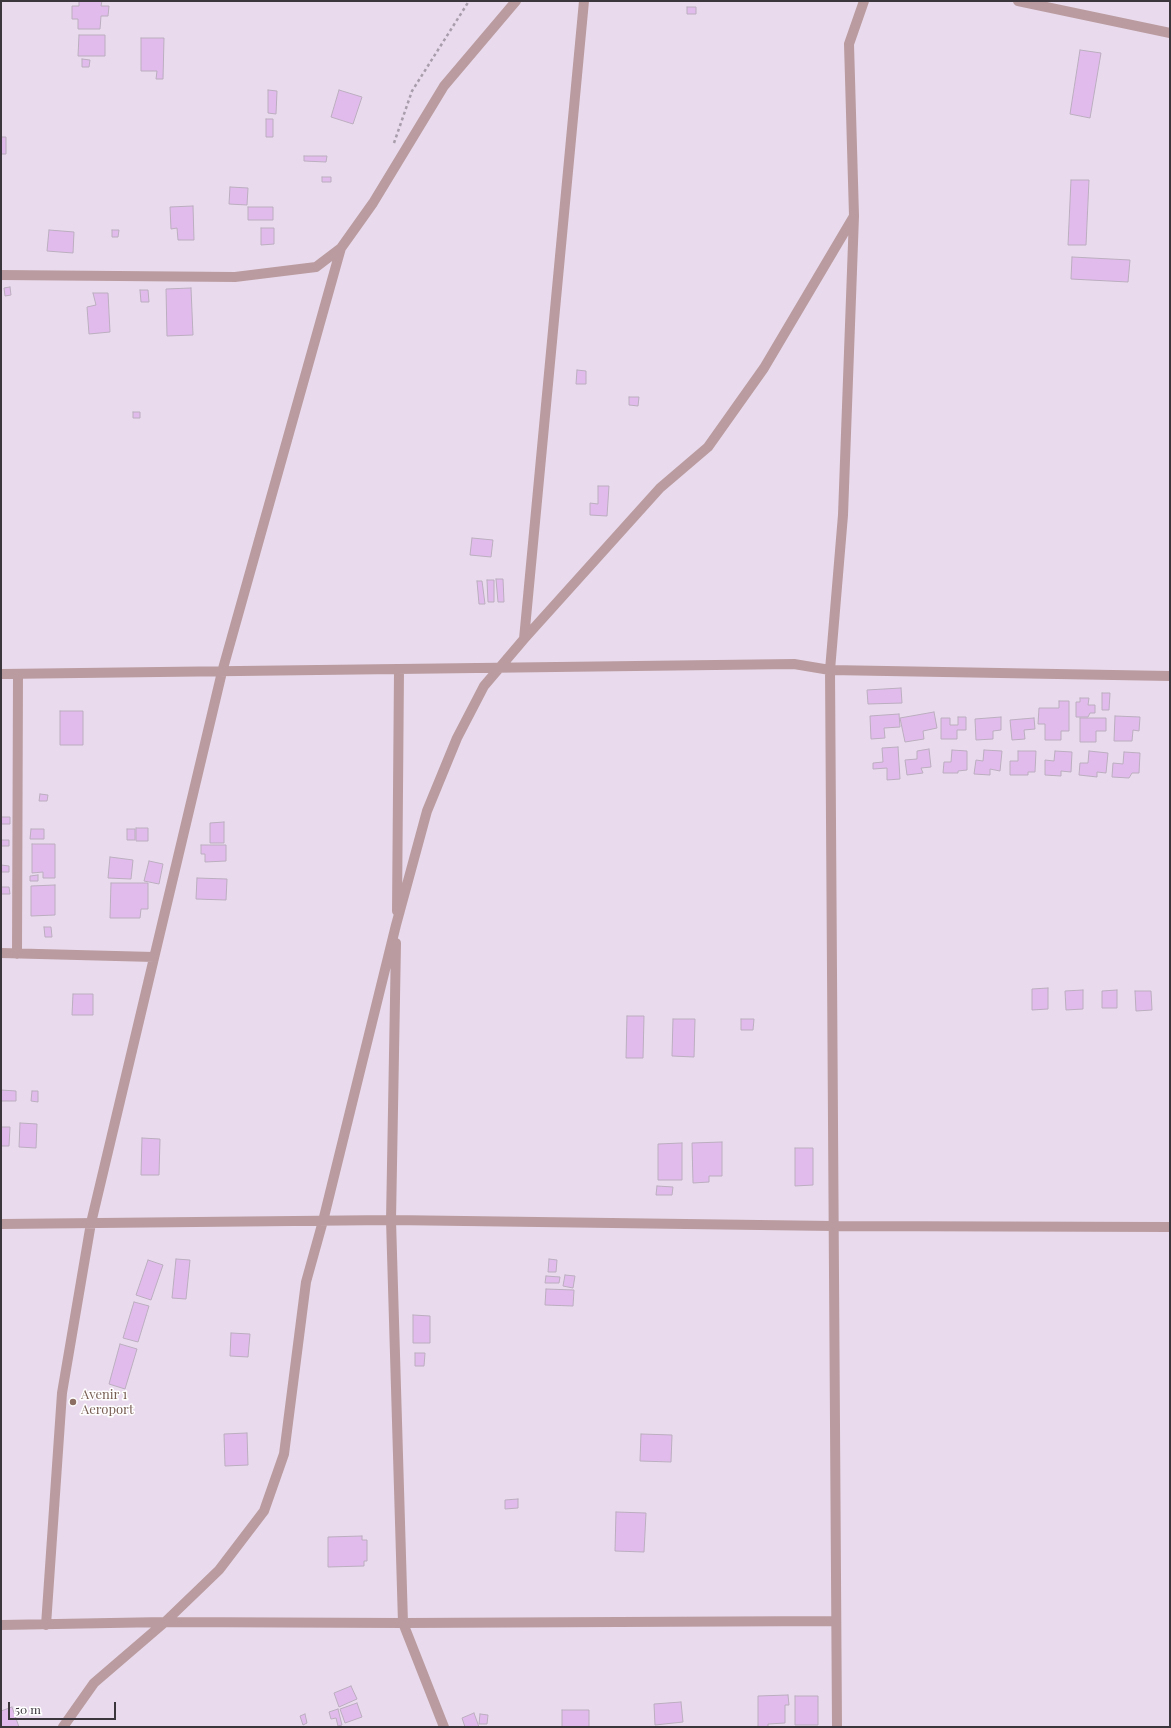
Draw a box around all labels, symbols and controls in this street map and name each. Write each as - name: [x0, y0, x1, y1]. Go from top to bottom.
- place label: Avenir 1 Aeroport: [81, 1387, 133, 1418]
- marker: Avenir 1 Aeroport: [68, 1397, 78, 1407]
- scale bar: [10, 1694, 118, 1720]
- text: 50 m: [15, 1701, 41, 1717]

